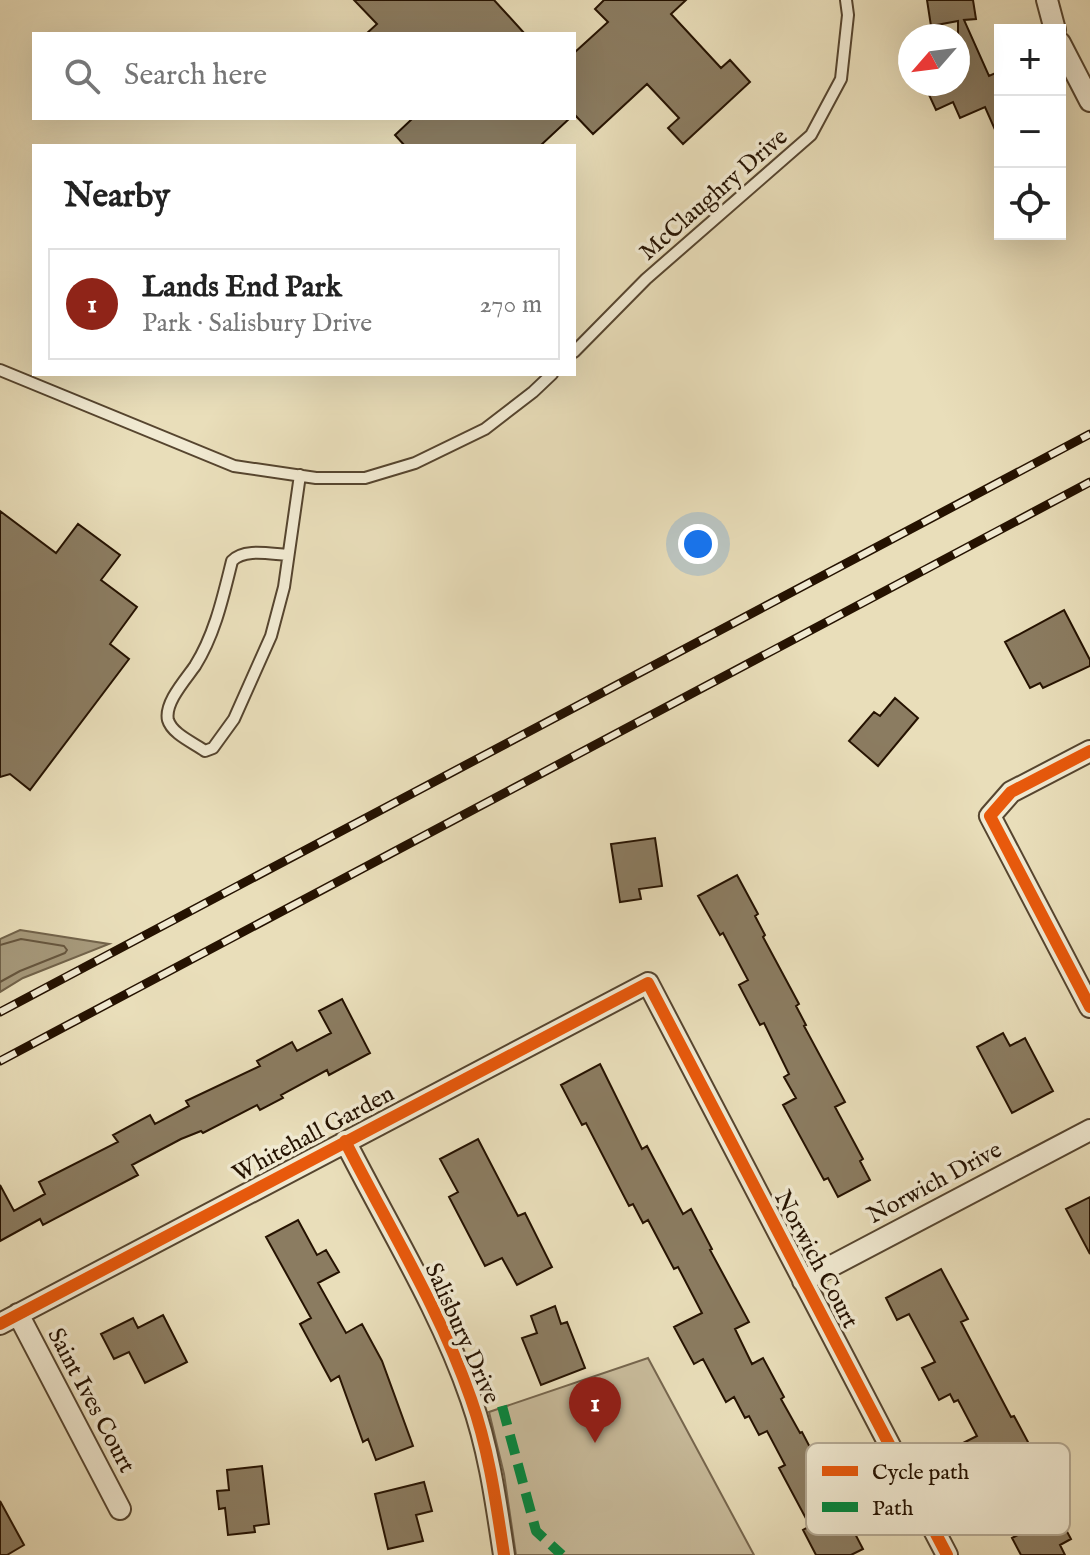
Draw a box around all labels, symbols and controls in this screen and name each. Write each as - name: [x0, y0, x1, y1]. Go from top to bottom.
- north arrow: [898, 24, 970, 96]
- map controls: [994, 24, 1066, 240]
- button: +: [994, 24, 1066, 96]
- search box: [32, 32, 576, 120]
- icon: search: [60, 54, 104, 98]
- text: Search here: [124, 57, 267, 95]
- button: −: [994, 96, 1066, 168]
- street label: McClaughry Drive: [633, 122, 795, 268]
- button: locate: [994, 168, 1066, 240]
- text: Nearby: [64, 175, 170, 218]
- text: Lands End Park: [142, 269, 342, 307]
- text: 1: [87, 288, 97, 321]
- text: 270 m: [479, 288, 542, 321]
- text: Park · Salisbury Drive: [142, 307, 372, 340]
- your location: [678, 524, 718, 564]
- street label: Whitehall Garden: [228, 1079, 400, 1190]
- street label: Norwich Drive: [862, 1135, 1007, 1232]
- street label: Norwich Court: [766, 1185, 865, 1334]
- street label: Salisbury Drive: [417, 1258, 507, 1409]
- street label: Saint Ives Court: [39, 1323, 142, 1479]
- pin: 1: [569, 1377, 621, 1443]
- legend: [806, 1443, 1070, 1535]
- text: Cycle path: [872, 1459, 969, 1487]
- text: Path: [872, 1495, 914, 1523]

